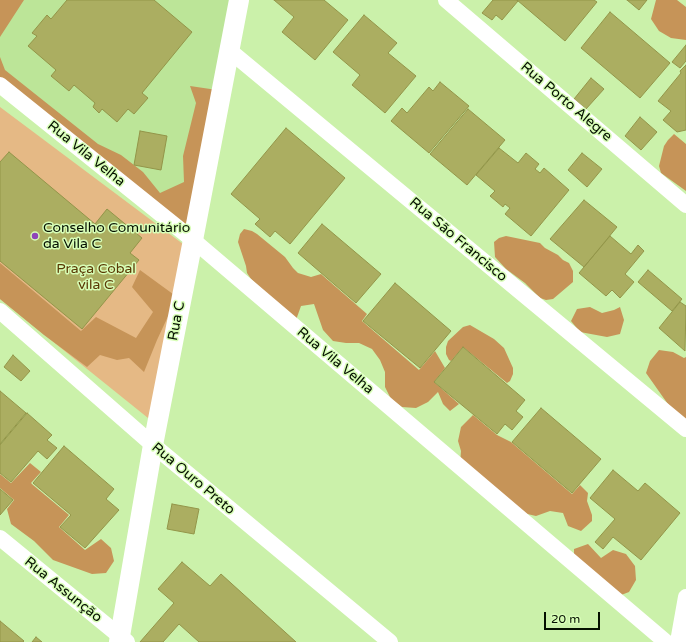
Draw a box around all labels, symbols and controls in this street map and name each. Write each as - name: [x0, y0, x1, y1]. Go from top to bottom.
- street label: Rua Porto Alegre: [517, 59, 615, 145]
- street label: Rua Vila Velha: [44, 118, 128, 190]
- street label: Rua São Francisco: [406, 194, 510, 286]
- place label: Conselho Comunitário da Vila C: [43, 220, 190, 252]
- marker: Conselho Comunitário da Vila C: [30, 231, 40, 241]
- park label: Praça Cobal vila C: [56, 261, 136, 294]
- street label: Rua C: [165, 300, 189, 342]
- street label: Rua Vila Velha: [293, 324, 377, 398]
- street label: Rua Ouro Preto: [148, 439, 238, 519]
- street label: Rua Assunção: [21, 554, 105, 626]
- scale bar: [546, 604, 602, 630]
- text: 20 m: [551, 612, 580, 626]

